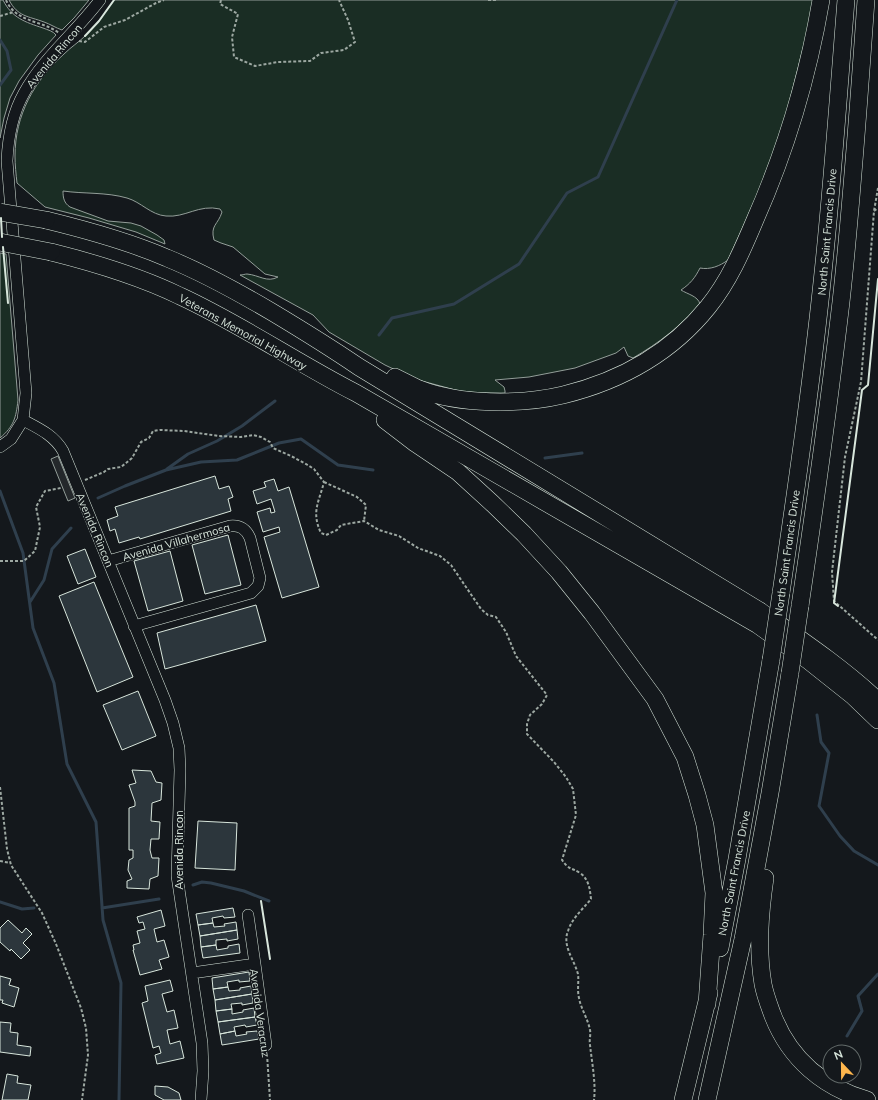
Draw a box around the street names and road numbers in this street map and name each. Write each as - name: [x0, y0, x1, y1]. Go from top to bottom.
- street label: Avenida Rincon: [23, 21, 85, 91]
- street label: North Saint Francis Drive: [814, 168, 840, 296]
- street label: Veterans Memorial Highway: [177, 291, 310, 373]
- street label: North Saint Francis Drive: [771, 489, 803, 617]
- street label: Avenida Rincon: [73, 491, 117, 569]
- street label: Avenida Villahermosa: [121, 520, 231, 564]
- street label: North Saint Francis Drive: [715, 809, 753, 937]
- street label: Avenida Rincon: [172, 810, 186, 890]
- street label: Avenida Veracruz: [247, 968, 273, 1059]

